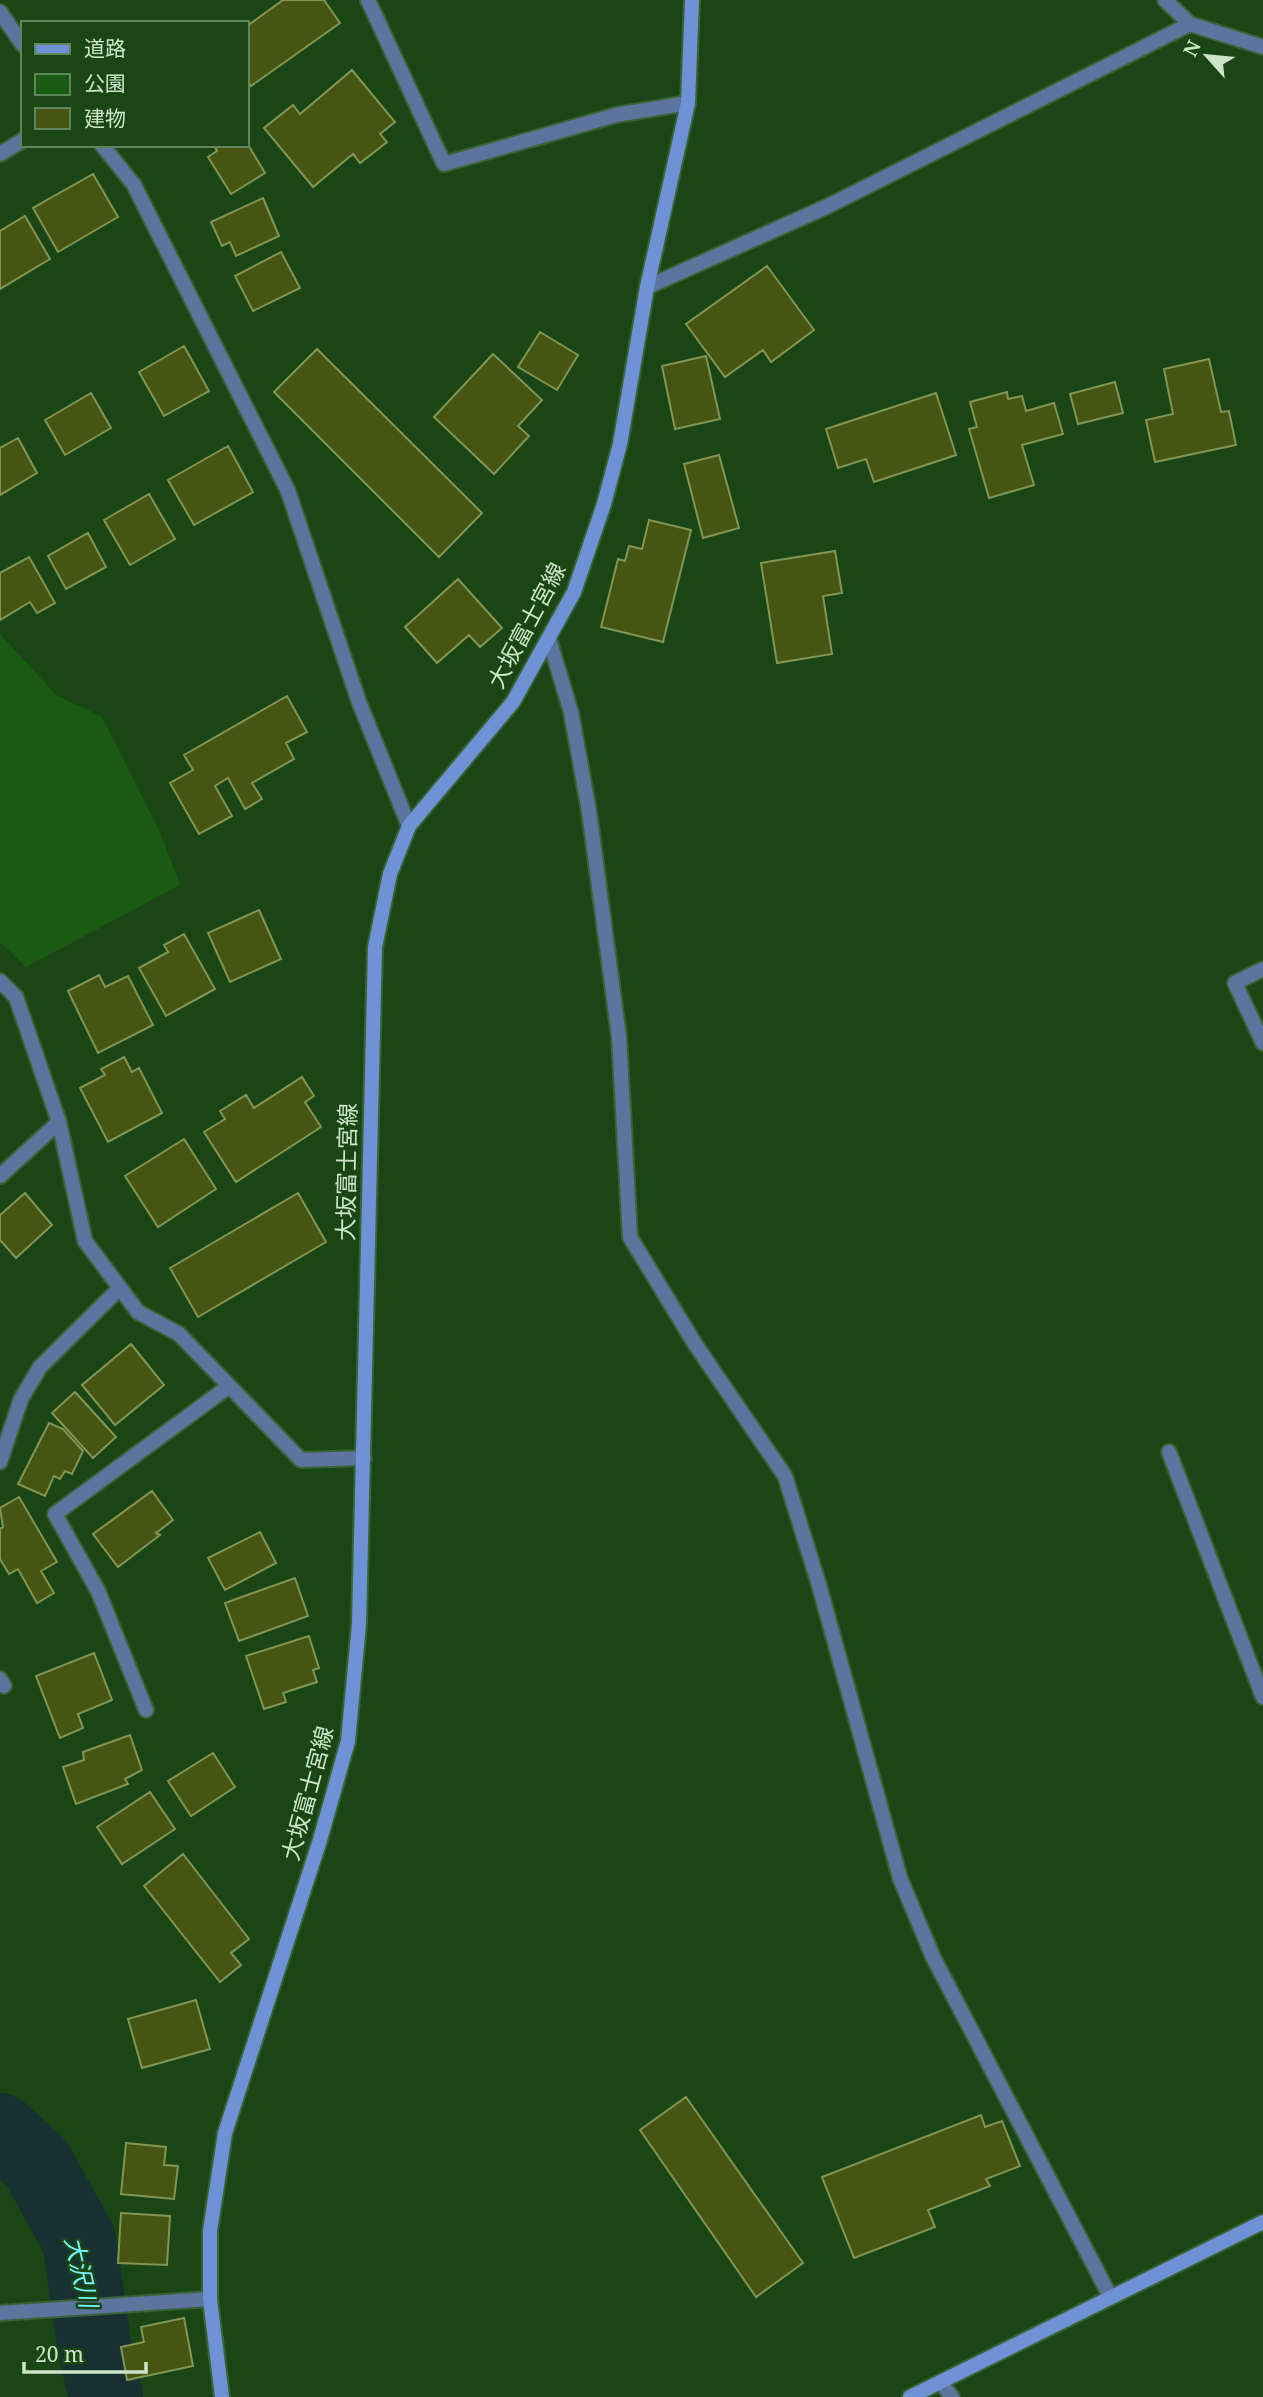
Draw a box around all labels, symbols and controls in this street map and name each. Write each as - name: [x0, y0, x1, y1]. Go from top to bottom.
- legend: [21, 21, 248, 147]
- north arrow: [1172, 21, 1242, 91]
- text: 道路: [84, 34, 126, 62]
- text: N: [1177, 36, 1207, 61]
- text: 公園: [84, 69, 126, 97]
- text: 建物: [84, 104, 126, 132]
- street label: 大坂富士宮線: [479, 557, 573, 693]
- street label: 大坂富士宮線: [329, 1103, 363, 1241]
- street label: 大坂富士宮線: [274, 1722, 340, 1864]
- water label: 大沢川: [58, 2233, 107, 2314]
- scale bar: [24, 2330, 147, 2374]
- text: 20 m: [35, 2340, 84, 2368]

